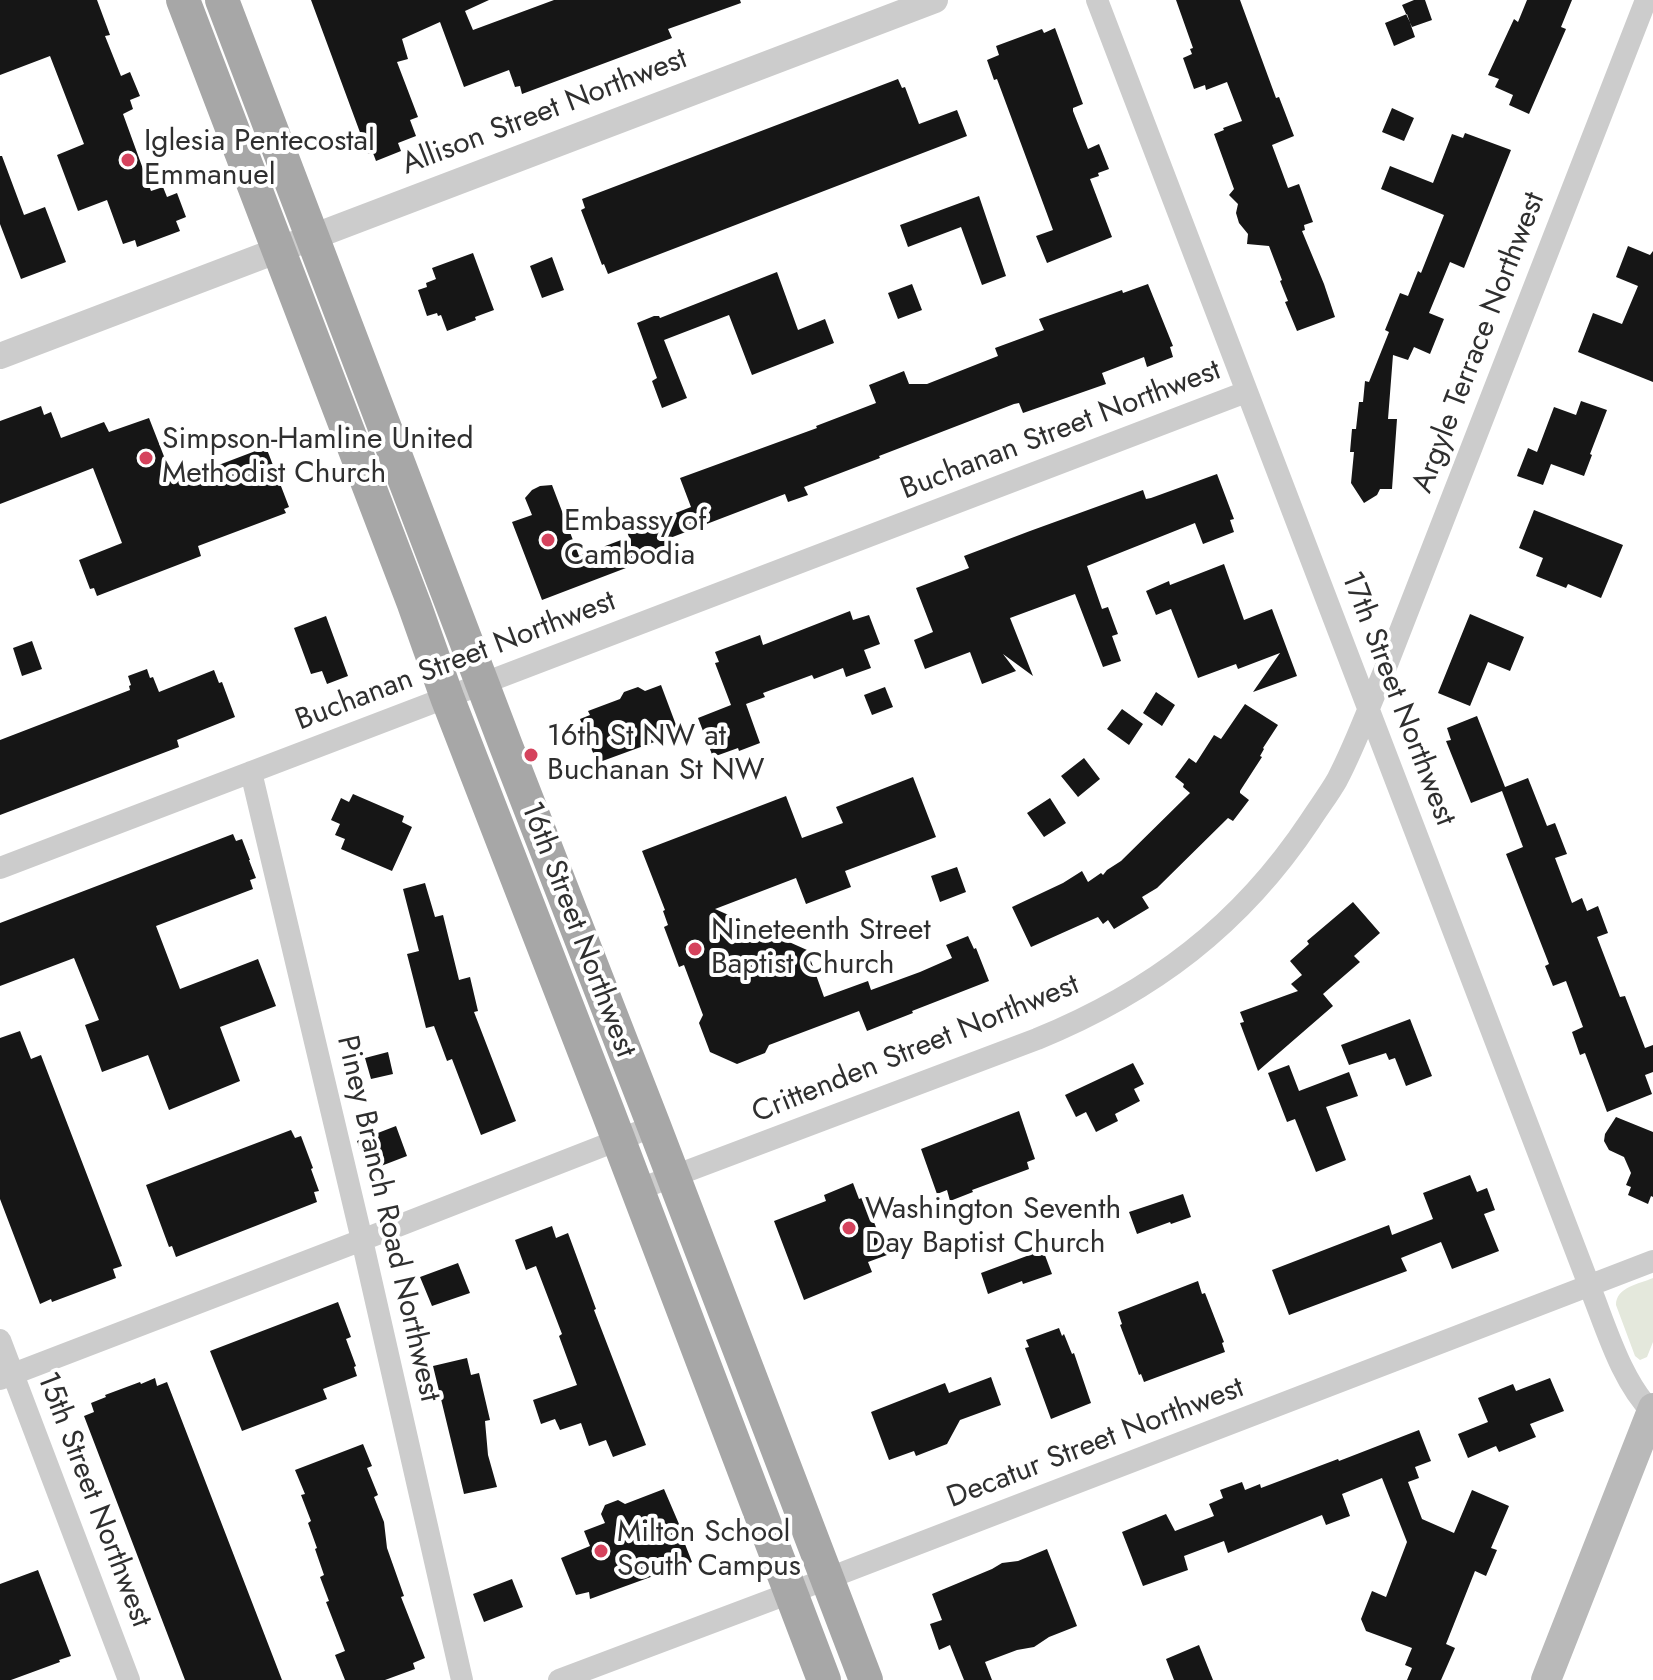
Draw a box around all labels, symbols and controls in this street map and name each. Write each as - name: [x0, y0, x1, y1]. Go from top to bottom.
- street label: Allison Street Northwest: [397, 42, 693, 184]
- place label: Iglesia Pentecostal Emmanuel: [144, 125, 375, 196]
- marker: Iglesia Pentecostal Emmanuel: [119, 151, 137, 169]
- street label: Argyle Terrace Northwest: [1406, 188, 1554, 498]
- street label: Buchanan Street Northwest: [896, 353, 1226, 509]
- place label: Simpson-Hamline United Methodist Church: [162, 423, 474, 494]
- marker: Simpson-Hamline United Methodist Church: [137, 449, 155, 467]
- place label: Embassy of Cambodia: [564, 505, 707, 576]
- marker: Embassy of Cambodia: [539, 531, 557, 549]
- street label: 17th Street Northwest: [1332, 567, 1462, 831]
- street label: Buchanan Street Northwest: [291, 584, 621, 740]
- place label: 16th St NW at Buchanan St NW: [547, 720, 765, 790]
- marker: 16th St NW at Buchanan St NW: [522, 746, 540, 764]
- street label: 16th Street Northwest: [512, 797, 642, 1063]
- place label: Nineteenth Street Baptist Church: [711, 914, 931, 984]
- marker: Nineteenth Street Baptist Church: [686, 940, 704, 958]
- street label: Crittenden Street Northwest: [747, 968, 1085, 1132]
- street label: Piney Branch Road Northwest: [327, 1032, 447, 1406]
- place label: Washington Seventh Day Baptist Church: [865, 1193, 1121, 1264]
- marker: Washington Seventh Day Baptist Church: [840, 1219, 858, 1237]
- street label: 15th Street Northwest: [28, 1367, 158, 1633]
- street label: Decatur Street Northwest: [943, 1371, 1249, 1517]
- place label: Milton School South Campus: [617, 1516, 801, 1586]
- marker: Milton School South Campus: [592, 1542, 610, 1560]

